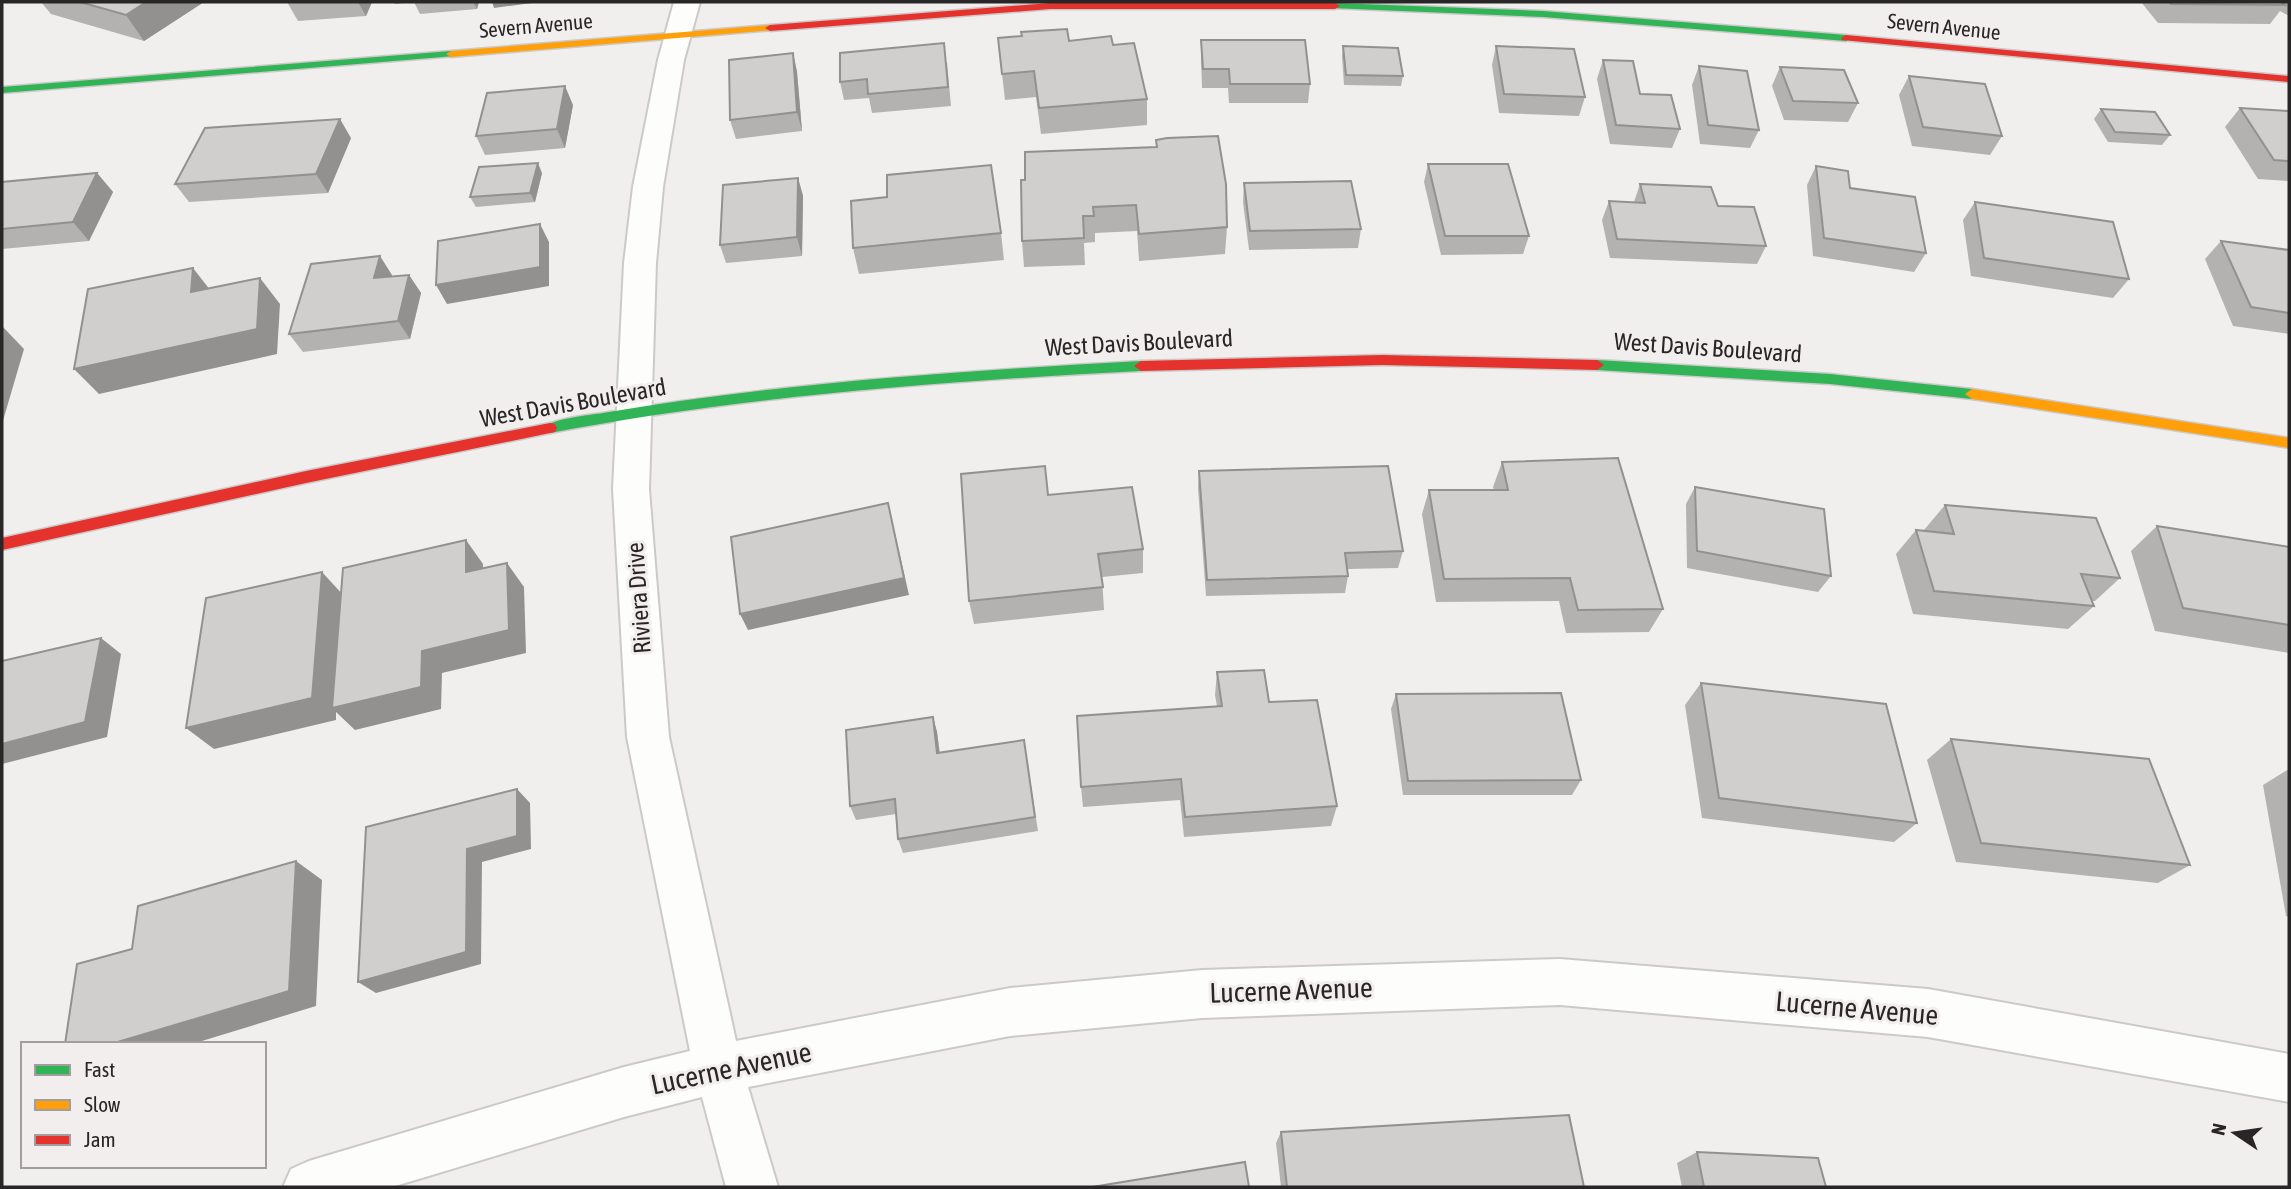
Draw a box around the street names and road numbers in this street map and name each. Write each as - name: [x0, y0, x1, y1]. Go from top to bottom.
- street label: Severn Avenue: [478, 8, 594, 42]
- street label: Severn Avenue: [1886, 8, 2002, 44]
- street label: West Davis Boulevard: [1044, 324, 1234, 361]
- street label: West Davis Boulevard: [1613, 327, 1803, 368]
- street label: West Davis Boulevard: [478, 373, 668, 432]
- street label: Riviera Drive: [621, 541, 656, 655]
- street label: Lucerne Avenue: [1209, 971, 1373, 1009]
- street label: Lucerne Avenue: [1774, 985, 1940, 1031]
- street label: Lucerne Avenue: [648, 1035, 814, 1101]

